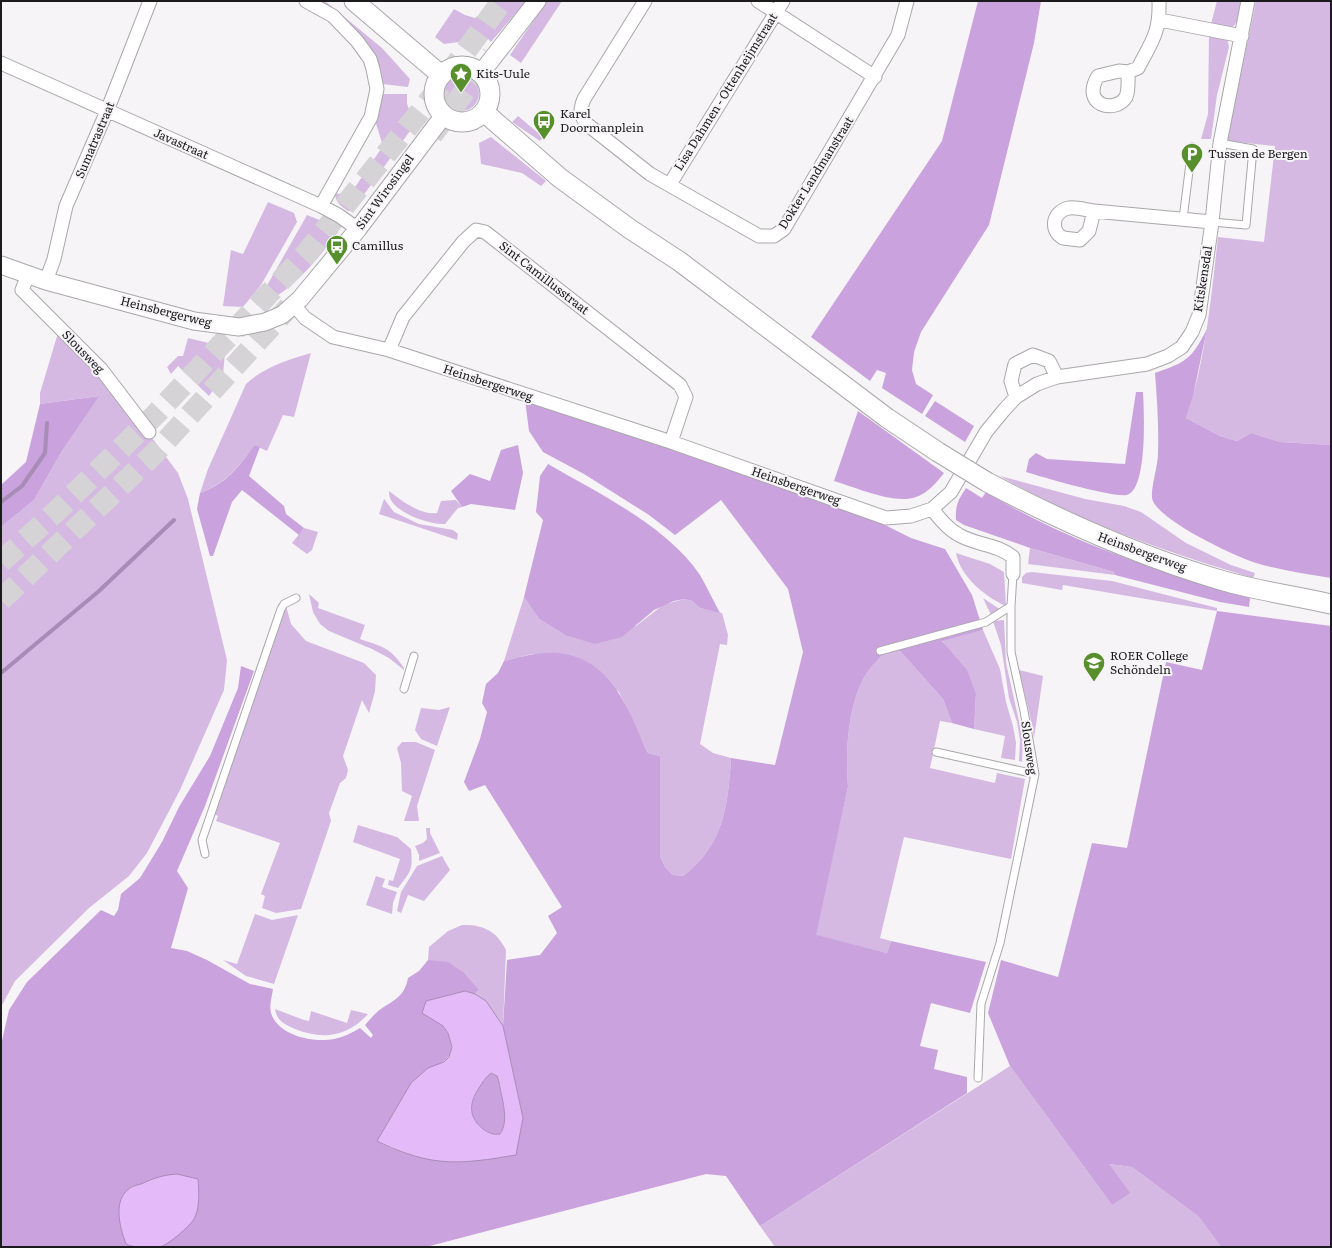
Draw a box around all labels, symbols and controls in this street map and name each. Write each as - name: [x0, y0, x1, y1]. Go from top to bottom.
- street label: Lisa Dahmen - Ottenheijmstraat: [669, 9, 781, 174]
- place icon: Kits-Uule: [448, 61, 474, 94]
- place label: Kits-Uule: [476, 64, 530, 82]
- street label: Sumatrastraat: [70, 98, 118, 181]
- place label: Karel Doormanplein: [560, 104, 644, 136]
- bus stop icon: Karel Doormanplein: [531, 108, 557, 141]
- street label: Dokter Landmanstraat: [773, 112, 857, 232]
- street label: Javastraat: [151, 123, 212, 163]
- parking icon: Tussen de Bergen: [1179, 141, 1205, 174]
- place label: Tussen de Bergen: [1208, 144, 1308, 162]
- street label: Sint Wirosingel: [351, 150, 418, 233]
- bus stop icon: Camillus: [324, 233, 350, 266]
- place label: Camillus: [352, 236, 404, 254]
- street label: Sint Camillusstraat: [496, 236, 594, 318]
- street label: Kitskensdal: [1188, 244, 1216, 313]
- street label: Heinsbergerweg: [119, 291, 214, 331]
- street label: Slousweg: [58, 326, 109, 377]
- street label: Heinsbergerweg: [441, 359, 536, 405]
- street label: Heinsbergerweg: [749, 461, 844, 509]
- street label: Heinsbergerweg: [1095, 527, 1190, 576]
- place label: ROER College Schöndeln: [1110, 646, 1188, 678]
- school or university icon: ROER College Schöndeln: [1081, 650, 1107, 683]
- street label: Slousweg: [1017, 720, 1043, 776]

